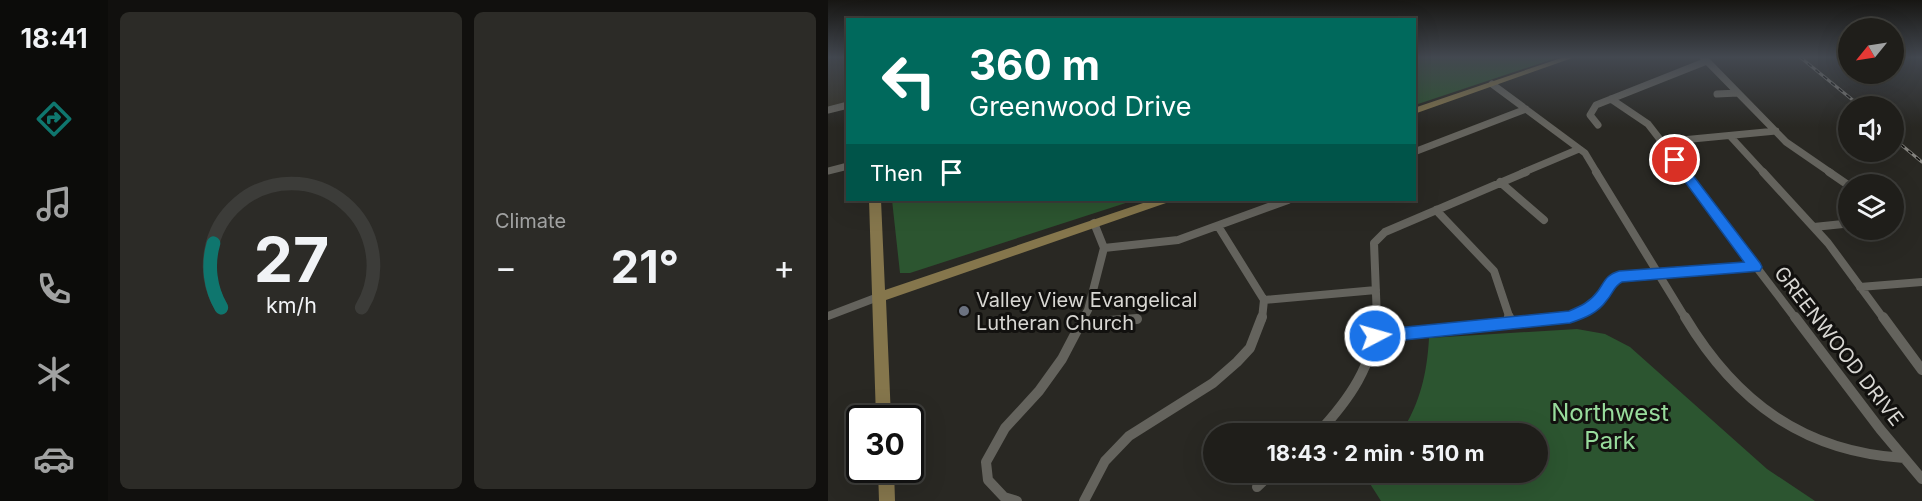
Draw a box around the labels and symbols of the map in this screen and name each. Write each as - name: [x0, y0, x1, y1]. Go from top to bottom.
- north arrow: [1838, 18, 1904, 84]
- pin: [1649, 134, 1700, 185]
- street label: GREENWOOD DRIVE: [1769, 261, 1909, 431]
- place label: Valley View Evangelical Lutheran Church: [976, 288, 1197, 335]
- marker: Valley View Evangelical Lutheran Church: [957, 304, 971, 318]
- position arrow: [1343, 304, 1407, 368]
- park label: Northwest Park: [1551, 398, 1669, 455]
- speed limit sign: 30: [846, 405, 924, 483]

